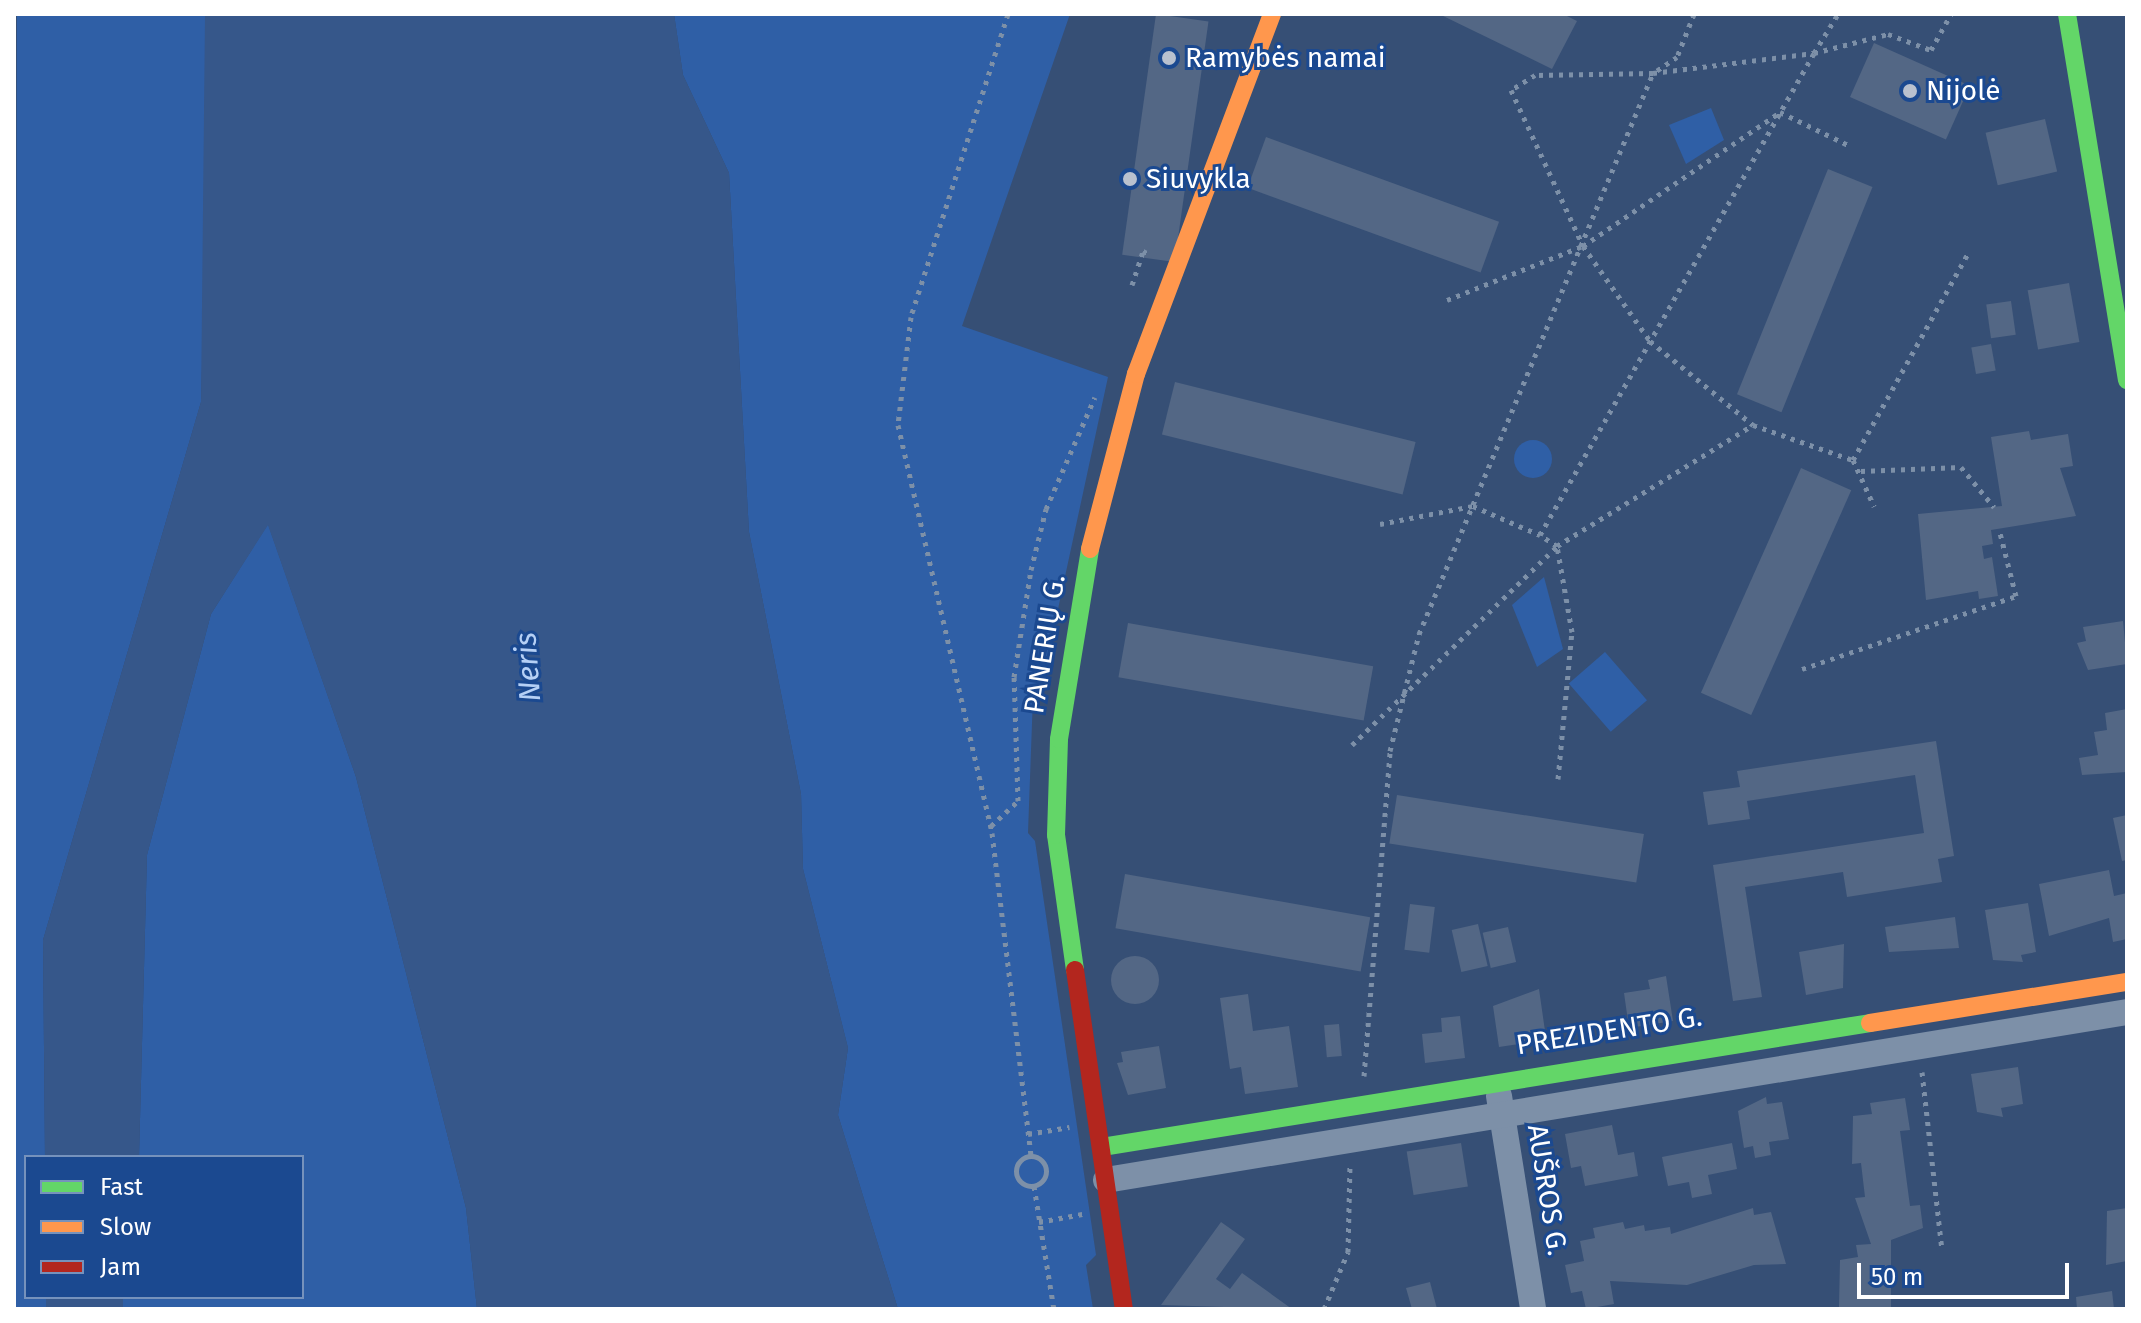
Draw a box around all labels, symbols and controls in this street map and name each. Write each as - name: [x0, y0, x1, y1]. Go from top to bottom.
- place label: Ramybės namai: [1185, 41, 1386, 75]
- marker: Ramybės namai: [1160, 49, 1178, 67]
- place label: Nijolė: [1926, 74, 2001, 108]
- marker: Nijolė: [1901, 82, 1919, 100]
- place label: Siuvykla: [1146, 162, 1251, 196]
- marker: Siuvykla: [1121, 170, 1139, 188]
- street label: PANERIŲ G.: [1017, 572, 1073, 716]
- water label: Neris: [508, 631, 548, 703]
- street label: PREZIDENTO G.: [1514, 1000, 1704, 1062]
- street label: AUŠROS G.: [1520, 1122, 1574, 1258]
- legend: [24, 1155, 304, 1299]
- text: Fast: [100, 1173, 143, 1201]
- text: Slow: [100, 1213, 151, 1241]
- scale bar: [1861, 1247, 2073, 1297]
- text: Jam: [100, 1253, 141, 1281]
- text: 50 m: [1871, 1263, 1923, 1291]

